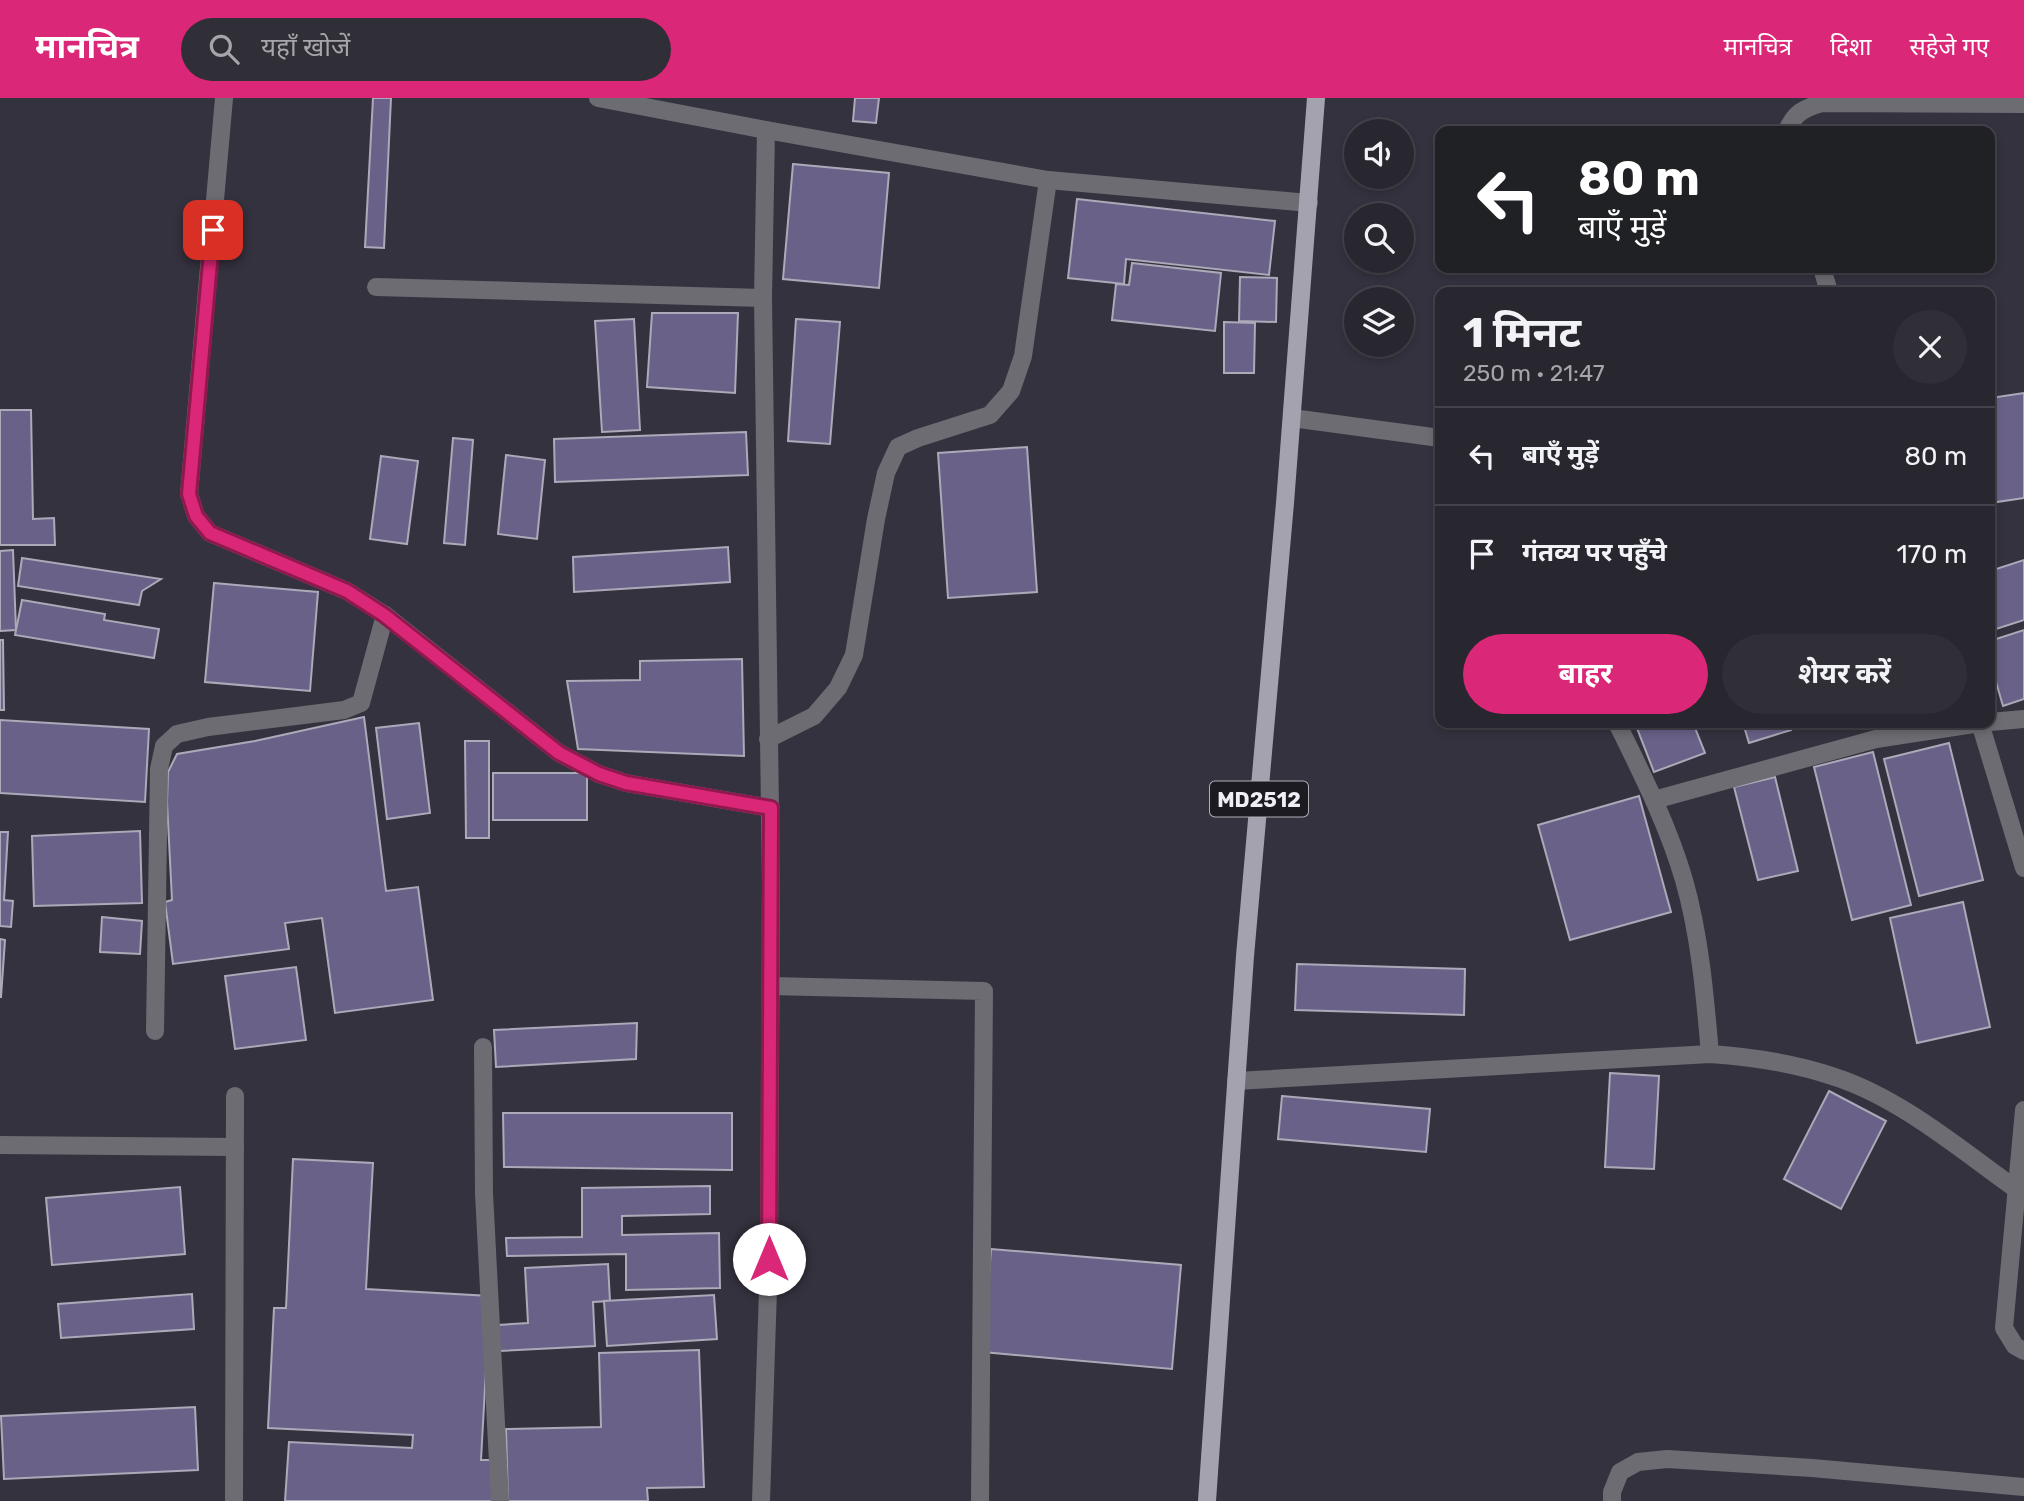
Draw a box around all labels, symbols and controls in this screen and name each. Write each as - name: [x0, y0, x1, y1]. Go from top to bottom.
- search box: [181, 18, 671, 81]
- text: मानचित्र: [35, 27, 139, 66]
- icon: search: [205, 30, 243, 68]
- text: यहाँ खोजें: [261, 32, 350, 63]
- text: मानचित्र: [1723, 33, 1792, 61]
- text: दिशा: [1830, 33, 1872, 61]
- text: सहेजे गए: [1910, 33, 1989, 61]
- map controls: [1344, 119, 1414, 357]
- button: sound: [1344, 119, 1414, 189]
- text: 80 m: [1578, 149, 1700, 207]
- icon: left: [1463, 154, 1554, 245]
- pin: [183, 200, 243, 260]
- button: search: [1344, 203, 1414, 273]
- text: बाएँ मुड़ें: [1578, 208, 1666, 246]
- icon: arrive: [194, 211, 232, 249]
- button: layers: [1344, 287, 1414, 357]
- text: 1 मिनट: [1463, 308, 1581, 358]
- button: close: [1893, 310, 1967, 384]
- text: 250 m · 21:47: [1463, 359, 1605, 387]
- icon: left: [1463, 437, 1501, 475]
- text: बाएँ मुड़ें: [1522, 439, 1599, 470]
- text: 80 m: [1904, 441, 1967, 472]
- icon: arrive: [1463, 535, 1501, 573]
- text: गंतव्य पर पहुँचे: [1522, 537, 1667, 568]
- text: 170 m: [1897, 539, 1967, 570]
- button: बाहर: [1463, 634, 1708, 714]
- button: शेयर करें: [1722, 634, 1967, 714]
- road number: MD2512: [1210, 782, 1308, 816]
- position arrow: [732, 1222, 806, 1296]

